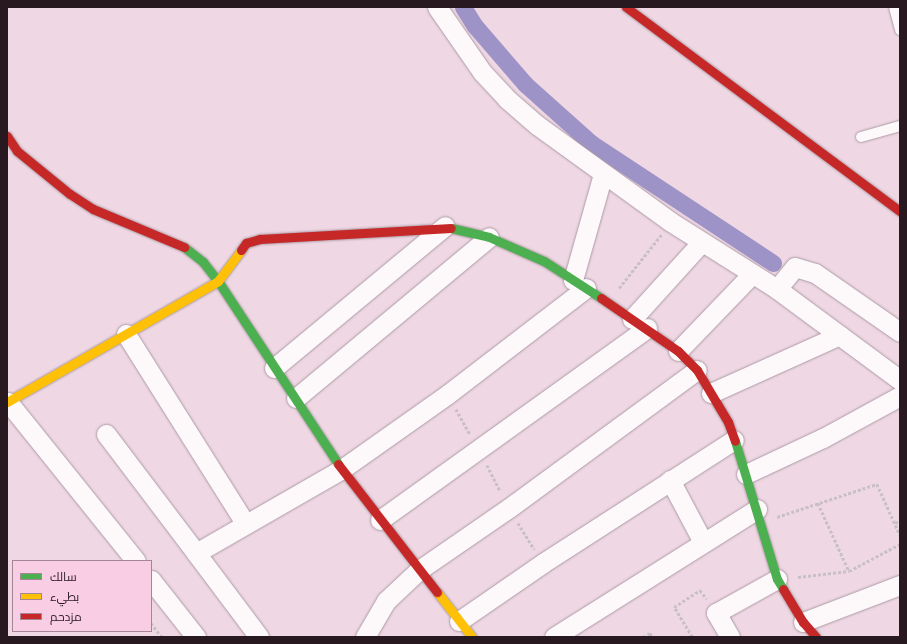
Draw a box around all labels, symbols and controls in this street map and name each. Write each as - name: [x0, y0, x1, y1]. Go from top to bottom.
- legend: [12, 560, 152, 632]
- text: سالك: [50, 569, 77, 585]
- text: بطيء: [50, 589, 79, 605]
- text: مزدحم: [50, 609, 82, 625]

